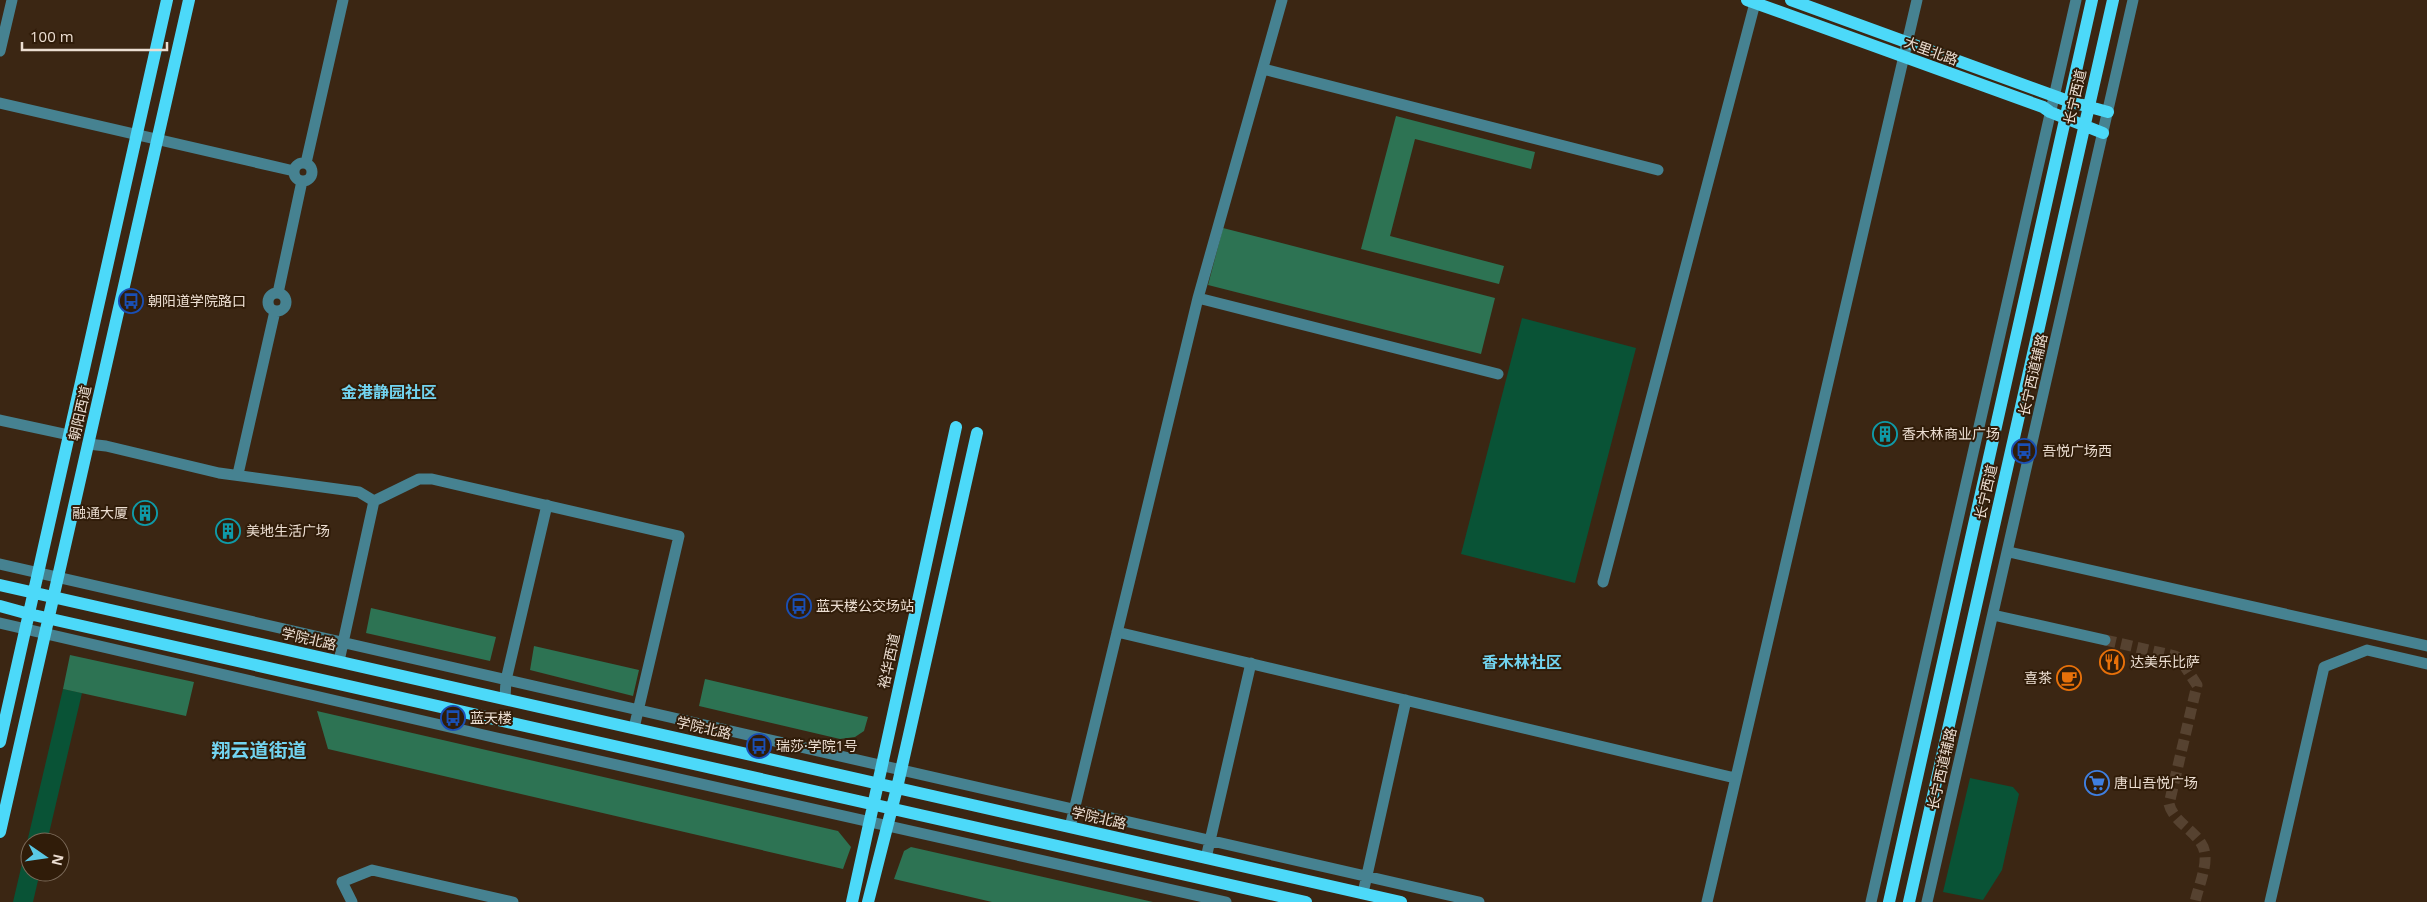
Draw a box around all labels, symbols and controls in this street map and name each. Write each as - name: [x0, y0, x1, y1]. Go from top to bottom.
- scale bar: [22, 20, 168, 52]
- text: 100 m: [30, 26, 74, 46]
- street label: 大里北路: [1902, 32, 1961, 69]
- street label: 长宁西道: [2059, 67, 2090, 126]
- bus stop icon: 朝阳道学院路口: [118, 288, 144, 314]
- place label: 朝阳道学院路口: [148, 291, 246, 310]
- street label: 长宁西道辅路: [2014, 332, 2051, 418]
- district label: 金港静园社区: [341, 381, 437, 403]
- street label: 朝阳西道: [64, 383, 95, 442]
- building icon: 香木林商业广场: [1872, 421, 1898, 447]
- place label: 香木林商业广场: [1902, 424, 2000, 443]
- bus stop icon: 吾悦广场西: [2011, 438, 2037, 464]
- place label: 吾悦广场西: [2042, 441, 2112, 460]
- street label: 长宁西道: [1970, 462, 2001, 521]
- building icon: 融通大厦: [132, 500, 158, 526]
- place label: 融通大厦: [72, 503, 128, 522]
- building icon: 美地生活广场: [215, 518, 241, 544]
- place label: 美地生活广场: [246, 521, 330, 540]
- bus stop icon: 蓝天楼公交场站: [786, 593, 812, 619]
- place label: 蓝天楼公交场站: [816, 596, 914, 615]
- street label: 学院北路: [280, 623, 339, 654]
- street label: 裕华西道: [873, 632, 904, 690]
- restaurant icon: 达美乐比萨: [2099, 649, 2125, 675]
- district label: 香木林社区: [1482, 651, 1562, 673]
- place label: 达美乐比萨: [2130, 652, 2200, 671]
- cafe icon: 喜茶: [2056, 665, 2082, 691]
- place label: 喜茶: [2024, 668, 2052, 687]
- bus stop icon: 蓝天楼: [440, 705, 466, 731]
- place label: 蓝天楼: [470, 708, 512, 727]
- street label: 学院北路: [675, 712, 734, 743]
- street label: 长宁西道辅路: [1923, 726, 1960, 812]
- bus stop icon: 瑞莎·学院1号: [746, 733, 772, 759]
- place label: 瑞莎·学院1号: [776, 736, 858, 755]
- district label: 翔云道街道: [211, 737, 307, 763]
- supermarket icon: 唐山吾悦广场: [2084, 770, 2110, 796]
- place label: 唐山吾悦广场: [2114, 773, 2198, 792]
- street label: 学院北路: [1070, 802, 1129, 833]
- north arrow: [20, 832, 70, 882]
- text: N: [48, 852, 69, 868]

